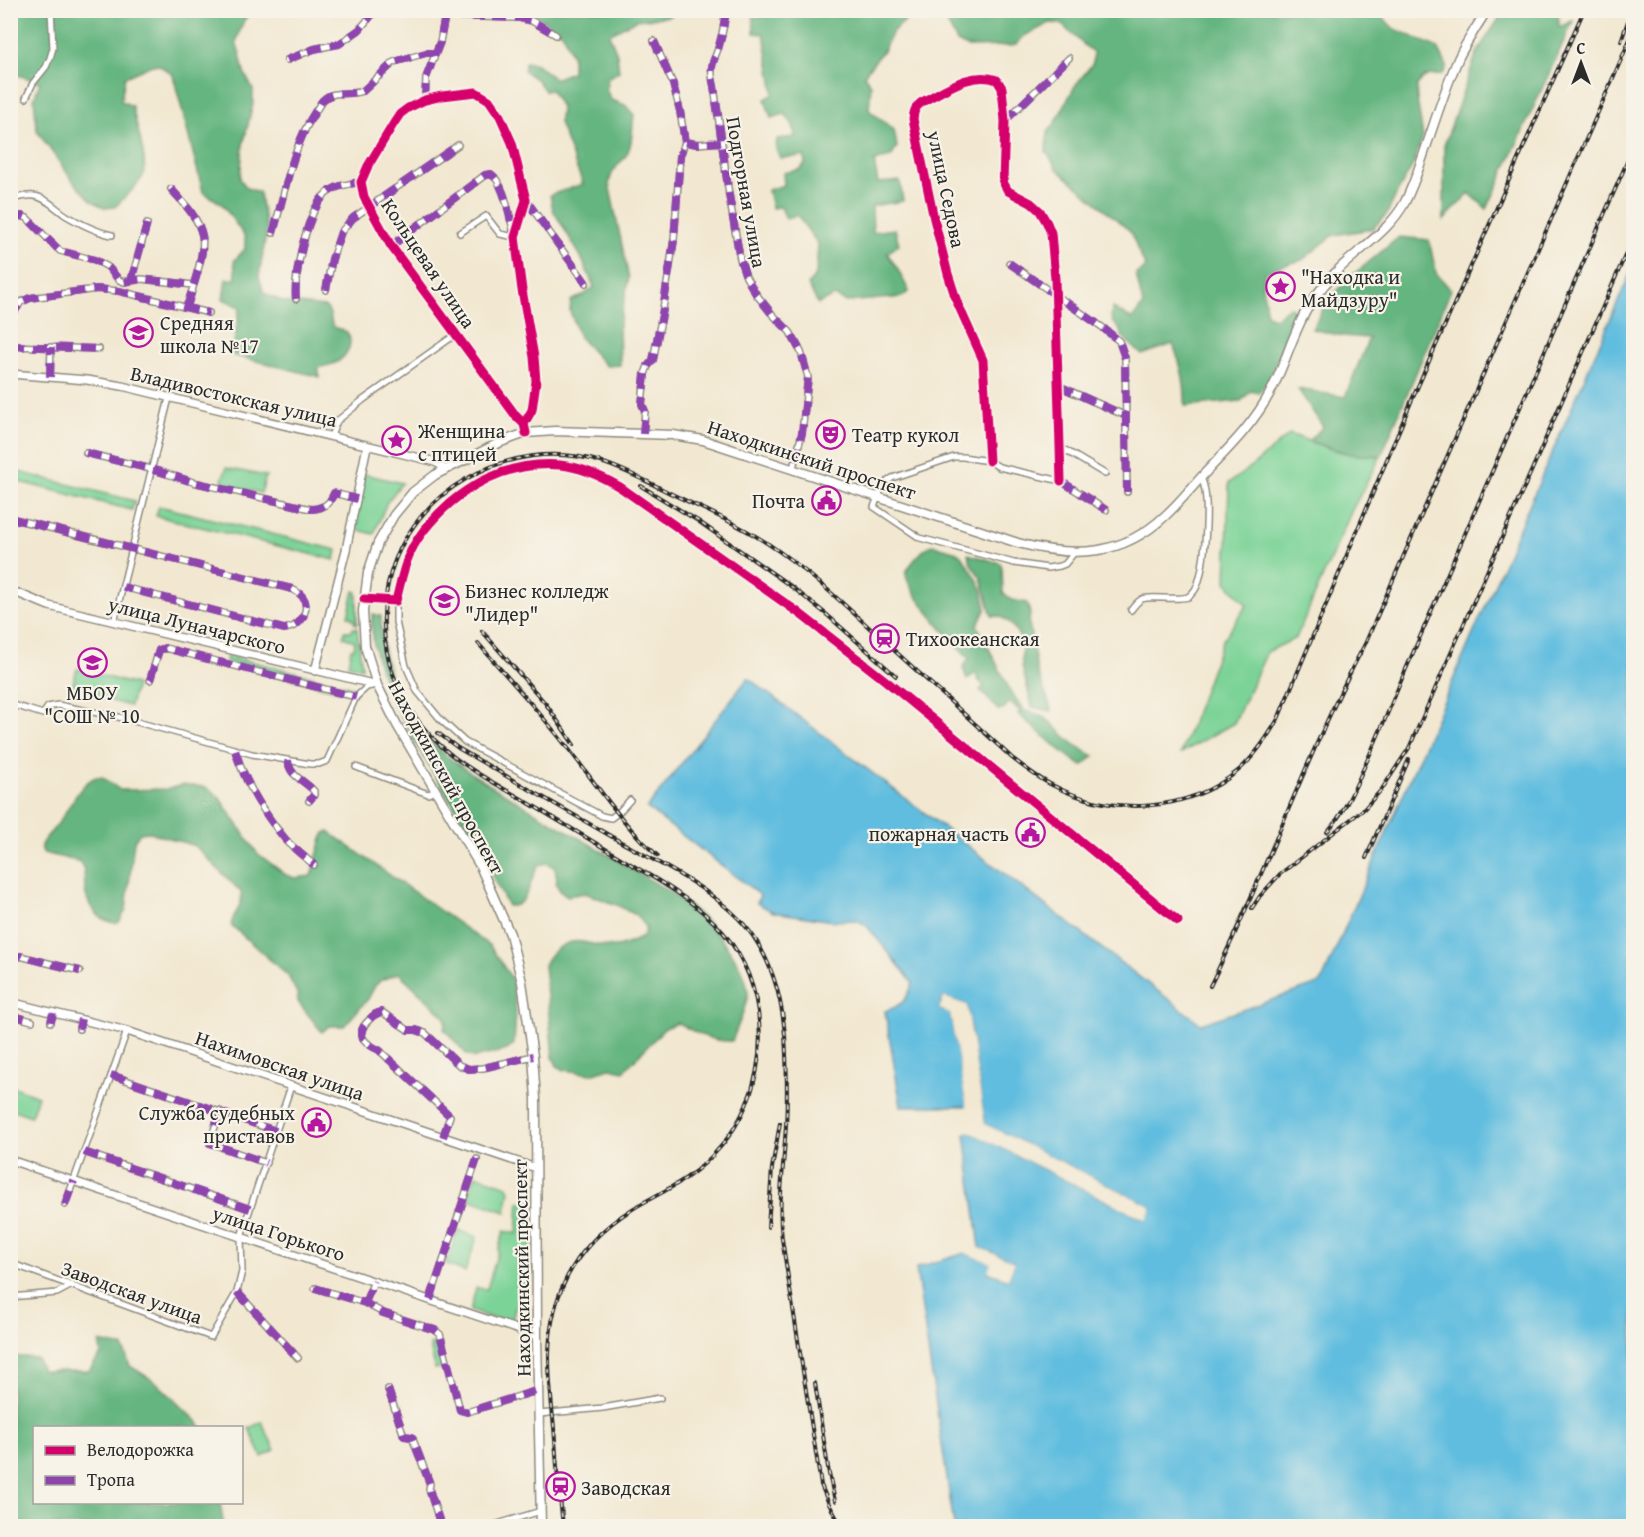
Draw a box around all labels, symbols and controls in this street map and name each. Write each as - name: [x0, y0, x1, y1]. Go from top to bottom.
- north arrow: [1551, 33, 1611, 93]
- text: С: [1576, 36, 1586, 60]
- street label: Подгорная улица: [719, 114, 775, 270]
- street label: улица Седова: [920, 127, 974, 251]
- street label: Кольцевая улица: [375, 192, 484, 334]
- place label: "Находка и Майдзуру": [1301, 262, 1400, 314]
- place icon: "Находка и Майдзуру": [1264, 271, 1296, 303]
- place label: Средняя школа №17: [160, 308, 259, 360]
- school or university icon: Средняя школа №17: [123, 317, 155, 349]
- street label: Владивостокская улица: [128, 358, 341, 434]
- street label: Находкинский проспект: [704, 412, 920, 506]
- place label: Женщина с птицей: [417, 416, 506, 468]
- theatre icon: Театр кукол: [815, 418, 847, 450]
- place label: Театр кукол: [852, 420, 959, 449]
- place icon: Женщина с птицей: [381, 425, 413, 457]
- public building icon: Почта: [810, 484, 842, 516]
- place label: Почта: [752, 486, 805, 515]
- place label: Бизнес колледж "Лидер": [465, 576, 609, 628]
- school or university icon: Бизнес колледж "Лидер": [428, 585, 460, 617]
- street label: улица Луначарского: [104, 589, 289, 661]
- station icon: Тихоокеанская: [869, 622, 901, 654]
- place label: Тихоокеанская: [906, 624, 1040, 653]
- school or university icon: МБОУ "СОШ № 10: [76, 646, 108, 678]
- street label: Находкинский проспект: [382, 675, 513, 879]
- place label: МБОУ "СОШ № 10: [44, 678, 140, 730]
- public building icon: пожарная часть: [1014, 817, 1046, 849]
- place label: пожарная часть: [869, 819, 1009, 848]
- street label: Нахимовская улица: [192, 1023, 369, 1108]
- place label: Служба судебных приставов: [139, 1098, 296, 1150]
- public building icon: Служба судебных приставов: [300, 1107, 332, 1139]
- street label: Находкинский проспект: [505, 1159, 537, 1377]
- street label: улица Горького: [208, 1198, 349, 1268]
- street label: Заводская улица: [57, 1253, 207, 1331]
- legend: [33, 1426, 243, 1504]
- text: Велодорожка: [87, 1436, 194, 1463]
- text: Тропа: [87, 1466, 135, 1493]
- station icon: Заводская: [544, 1471, 576, 1503]
- place label: Заводская: [581, 1473, 671, 1502]

